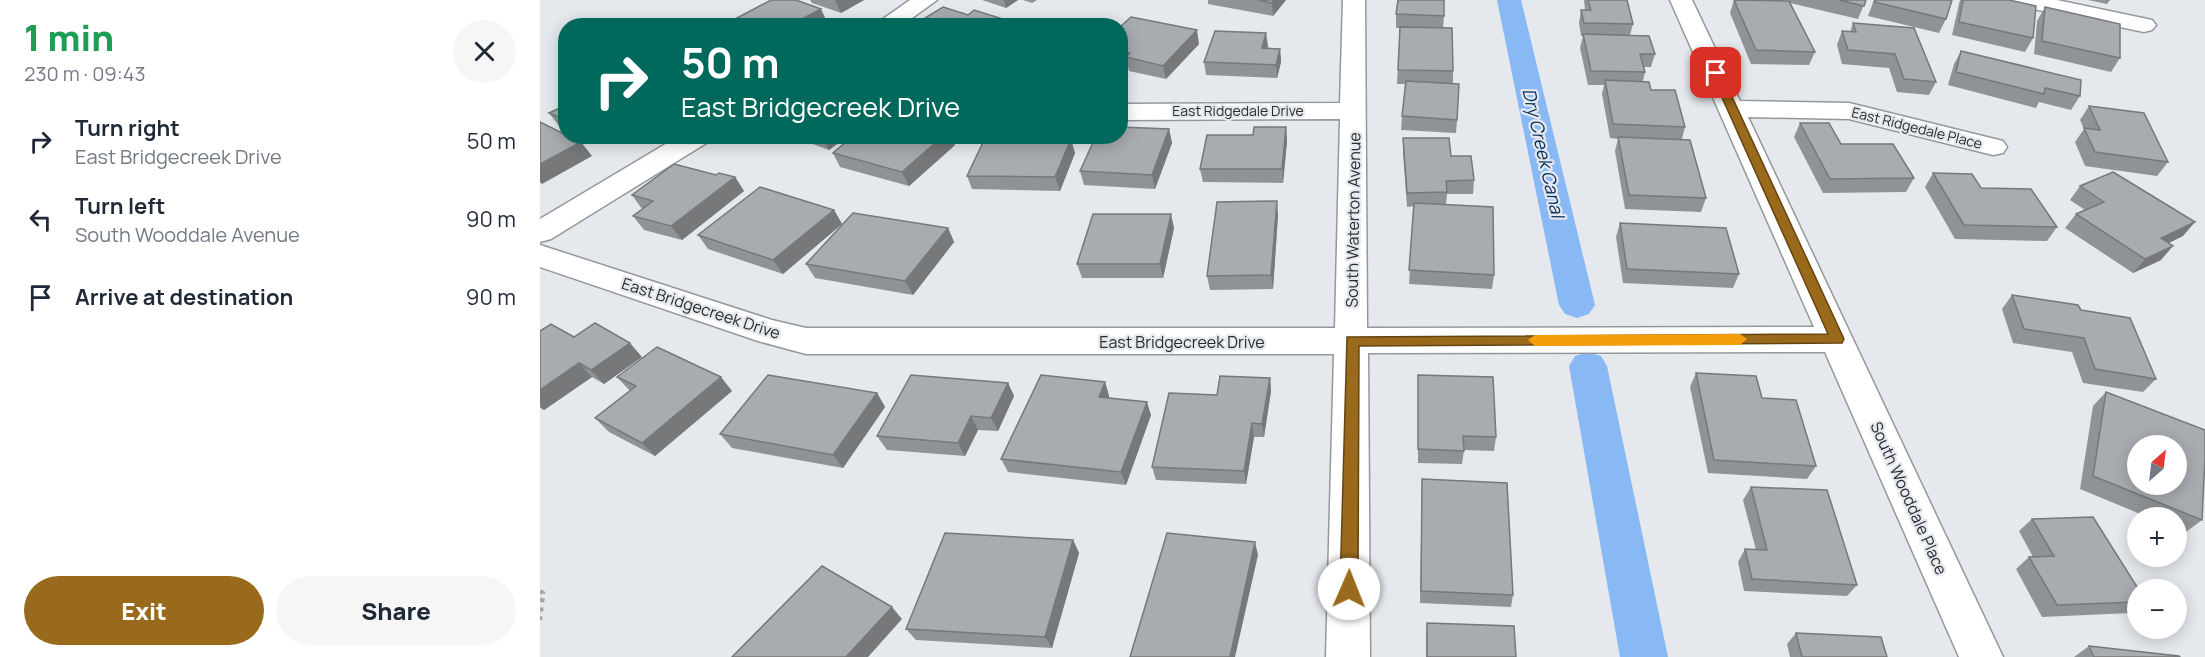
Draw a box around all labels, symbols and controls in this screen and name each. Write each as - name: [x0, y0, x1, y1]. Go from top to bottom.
- text: 1 min: [24, 13, 114, 62]
- button: close: [453, 20, 516, 83]
- text: 50 m: [681, 33, 779, 91]
- icon: right: [582, 42, 660, 120]
- pin: [1690, 47, 1741, 98]
- icon: arrive: [1699, 56, 1732, 89]
- text: 230 m · 09:43: [24, 60, 146, 87]
- water label: Dry Creek Canal: [1517, 86, 1571, 223]
- text: East Bridgecreek Drive: [681, 88, 960, 125]
- street label: East Ridgedale Drive: [1172, 101, 1304, 120]
- street label: East Ridgedale Place: [1850, 102, 1984, 153]
- text: Turn right: [75, 113, 180, 143]
- icon: right: [24, 125, 57, 158]
- text: 50 m: [467, 126, 516, 156]
- street label: South Waterton Avenue: [1340, 132, 1366, 308]
- text: East Bridgecreek Drive: [75, 143, 282, 170]
- text: Turn left: [75, 191, 165, 221]
- icon: left: [24, 203, 57, 236]
- text: 90 m: [466, 204, 516, 234]
- text: South Wooddale Avenue: [75, 221, 300, 248]
- street label: East Bridgecreek Drive: [619, 272, 783, 344]
- icon: arrive: [24, 281, 57, 314]
- text: Arrive at destination: [75, 282, 293, 312]
- text: 90 m: [466, 282, 516, 312]
- street label: East Bridgecreek Drive: [1099, 331, 1265, 353]
- street label: South Wooddale Place: [1865, 418, 1953, 578]
- north arrow: [2127, 435, 2187, 495]
- map controls: [2127, 435, 2187, 639]
- button: +: [2127, 507, 2187, 567]
- position arrow: [1317, 557, 1381, 621]
- button: Exit: [24, 576, 264, 645]
- button: Share: [276, 576, 516, 645]
- button: −: [2127, 579, 2187, 639]

